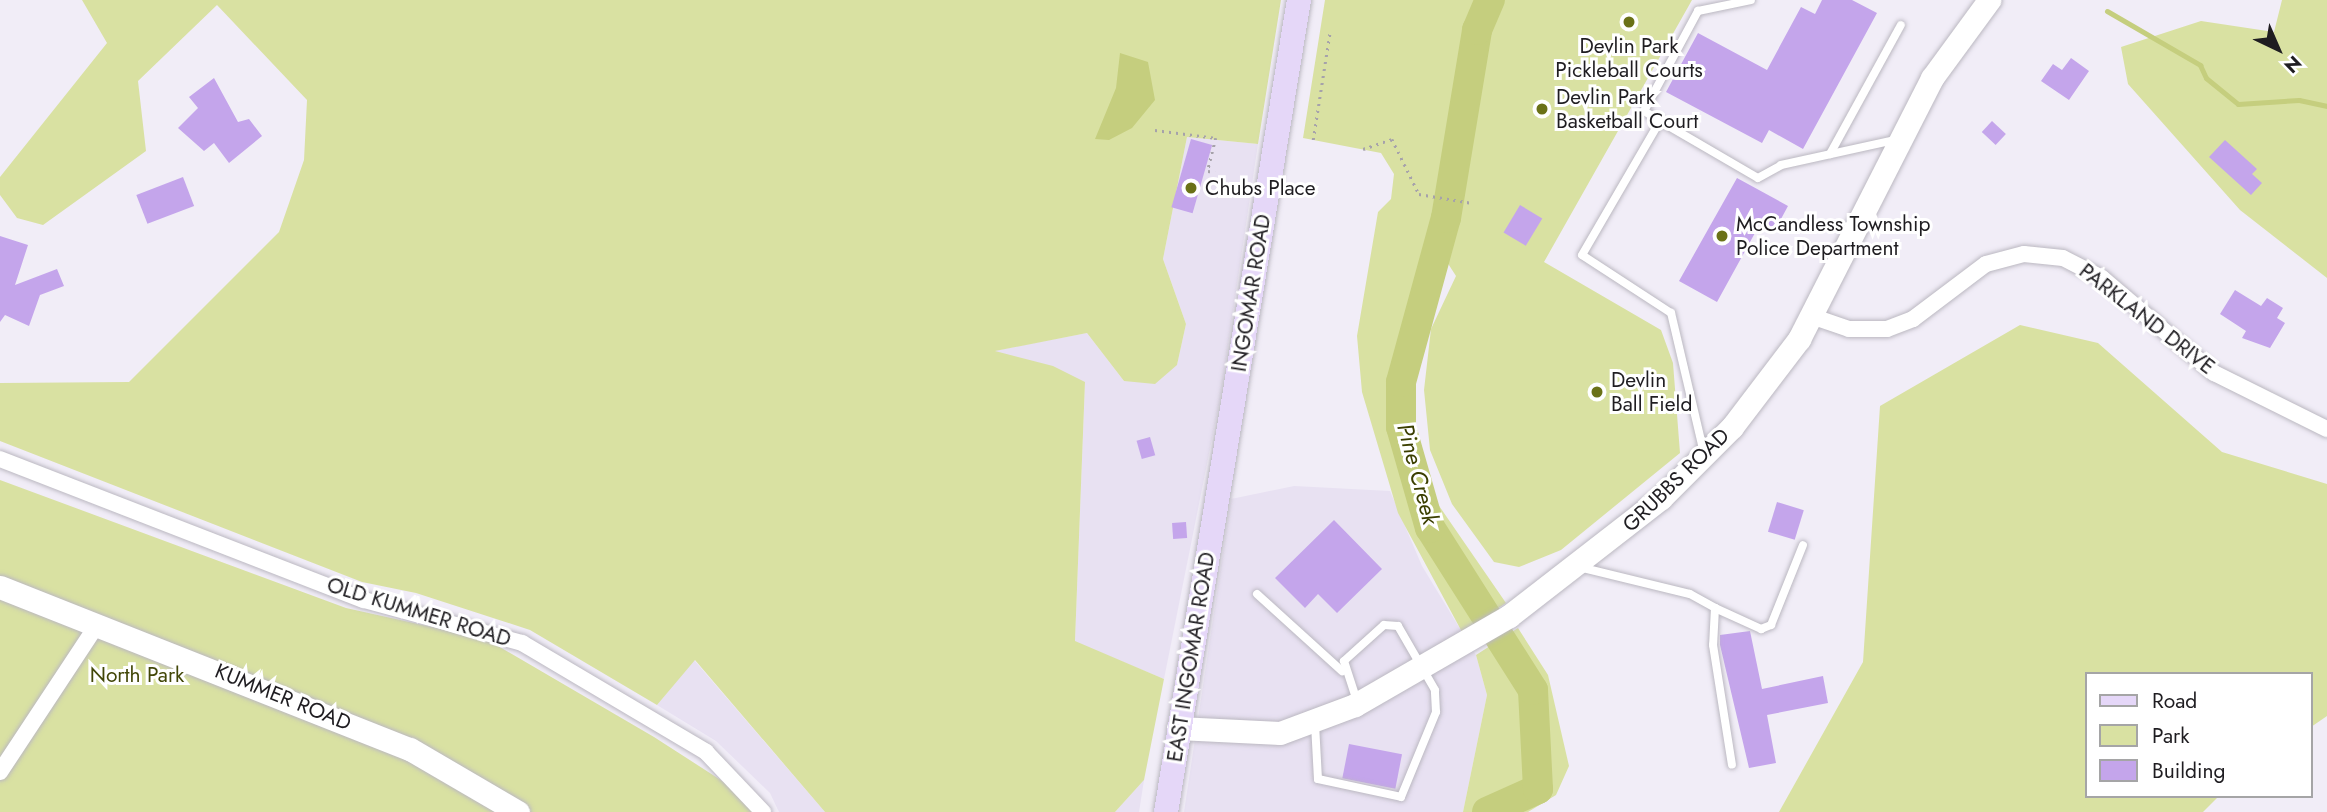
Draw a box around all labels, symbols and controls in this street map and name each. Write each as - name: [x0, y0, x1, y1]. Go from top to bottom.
- marker: Devlin Park Pickleball Courts: [1621, 14, 1637, 30]
- north arrow: [2243, 14, 2313, 84]
- place label: Devlin Park Pickleball Courts: [1555, 33, 1703, 83]
- text: N: [2278, 50, 2308, 79]
- place label: Devlin Park Basketball Court: [1556, 84, 1698, 134]
- marker: Devlin Park Basketball Court: [1534, 101, 1550, 117]
- place label: Chubs Place: [1205, 175, 1315, 201]
- marker: Chubs Place: [1183, 180, 1199, 196]
- place label: McCandless Township Police Department: [1736, 211, 1930, 261]
- street label: INGOMAR ROAD: [1226, 212, 1276, 374]
- marker: McCandless Township Police Department: [1714, 228, 1730, 244]
- street label: PARKLAND DRIVE: [2074, 258, 2220, 380]
- place label: Devlin Ball Field: [1611, 367, 1692, 417]
- marker: Devlin Ball Field: [1589, 384, 1605, 400]
- water label: Pine Creek: [1391, 420, 1445, 528]
- street label: GRUBBS ROAD: [1618, 423, 1734, 537]
- street label: EAST INGOMAR ROAD: [1162, 550, 1220, 764]
- street label: OLD KUMMER ROAD: [324, 572, 514, 652]
- street label: KUMMER ROAD: [211, 658, 355, 736]
- park label: North Park: [90, 662, 184, 688]
- legend: [2086, 672, 2313, 798]
- text: Road: [2152, 686, 2197, 716]
- text: Park: [2152, 721, 2189, 751]
- text: Building: [2152, 756, 2225, 786]

